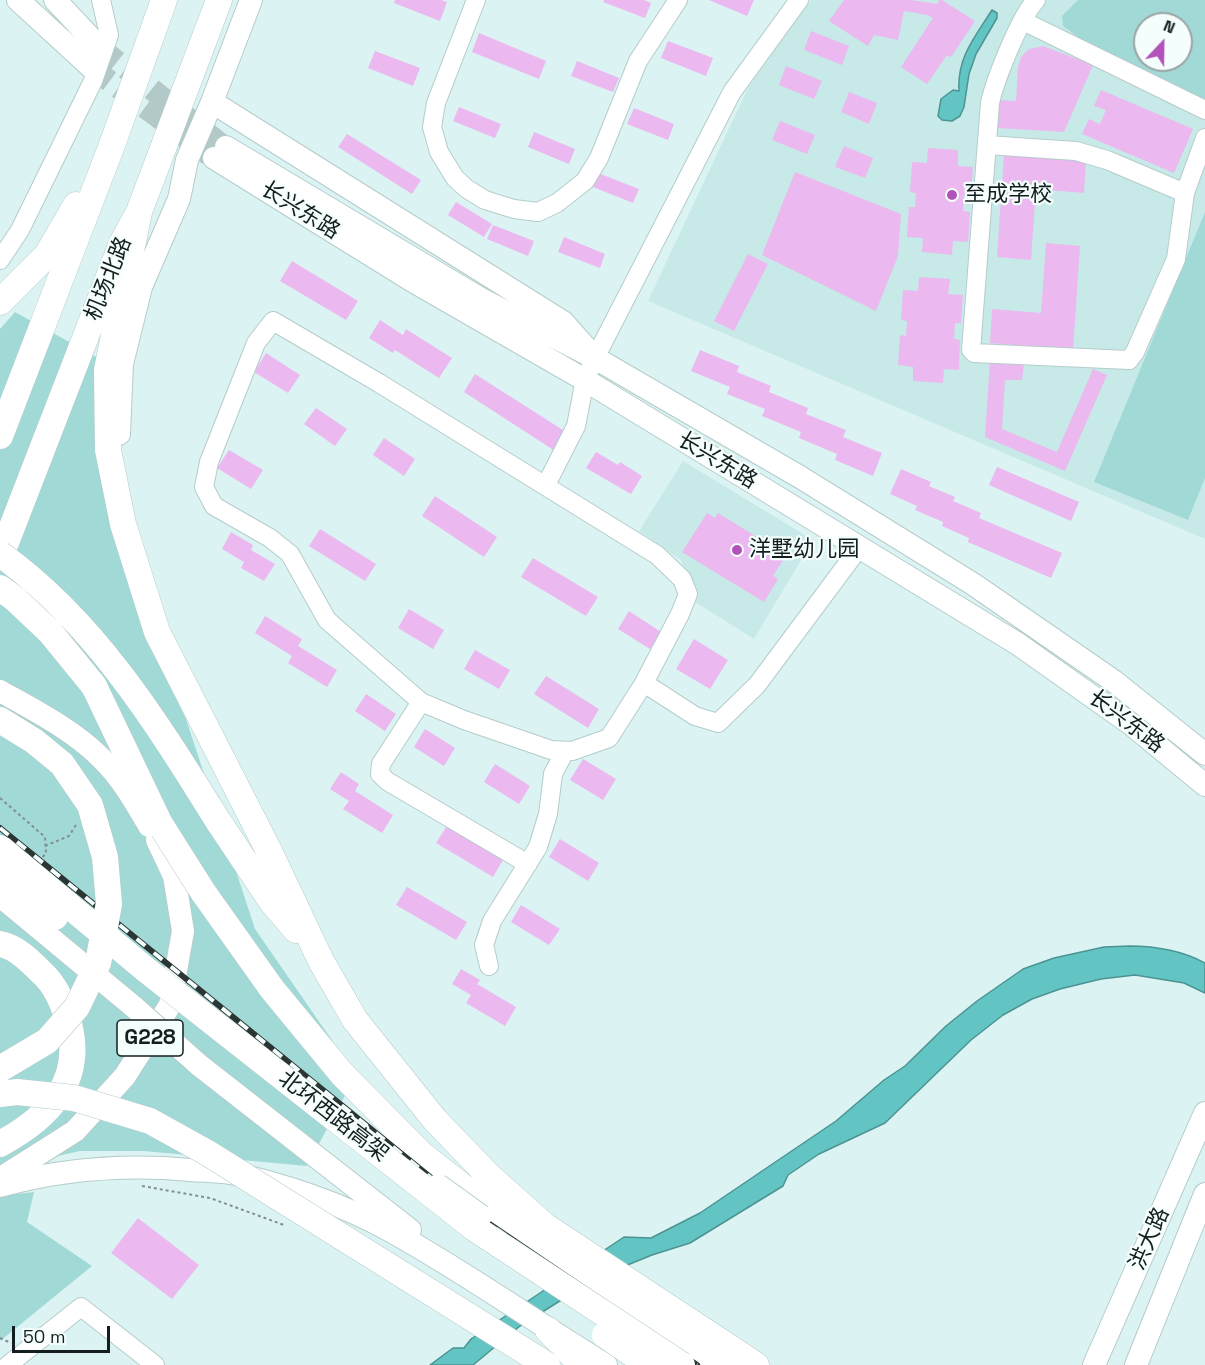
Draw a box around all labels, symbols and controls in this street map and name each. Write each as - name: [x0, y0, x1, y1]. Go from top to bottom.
- north arrow: [1133, 12, 1193, 72]
- text: N: [1160, 15, 1178, 38]
- street label: 长兴东路: [256, 176, 344, 246]
- place label: 至成学校: [964, 182, 1052, 208]
- marker: 至成学校: [945, 188, 959, 202]
- street label: 机场北路: [80, 233, 138, 325]
- street label: 长兴东路: [672, 427, 762, 495]
- place label: 洋墅幼儿园: [749, 537, 859, 563]
- marker: 洋墅幼儿园: [730, 543, 744, 557]
- street label: 长兴东路: [1083, 685, 1169, 759]
- road number: G228: [117, 1020, 183, 1056]
- street label: 北环西路高架: [273, 1066, 393, 1168]
- street label: 洪大路: [1125, 1203, 1175, 1275]
- scale bar: [15, 1314, 112, 1352]
- text: 50 m: [23, 1325, 65, 1348]

